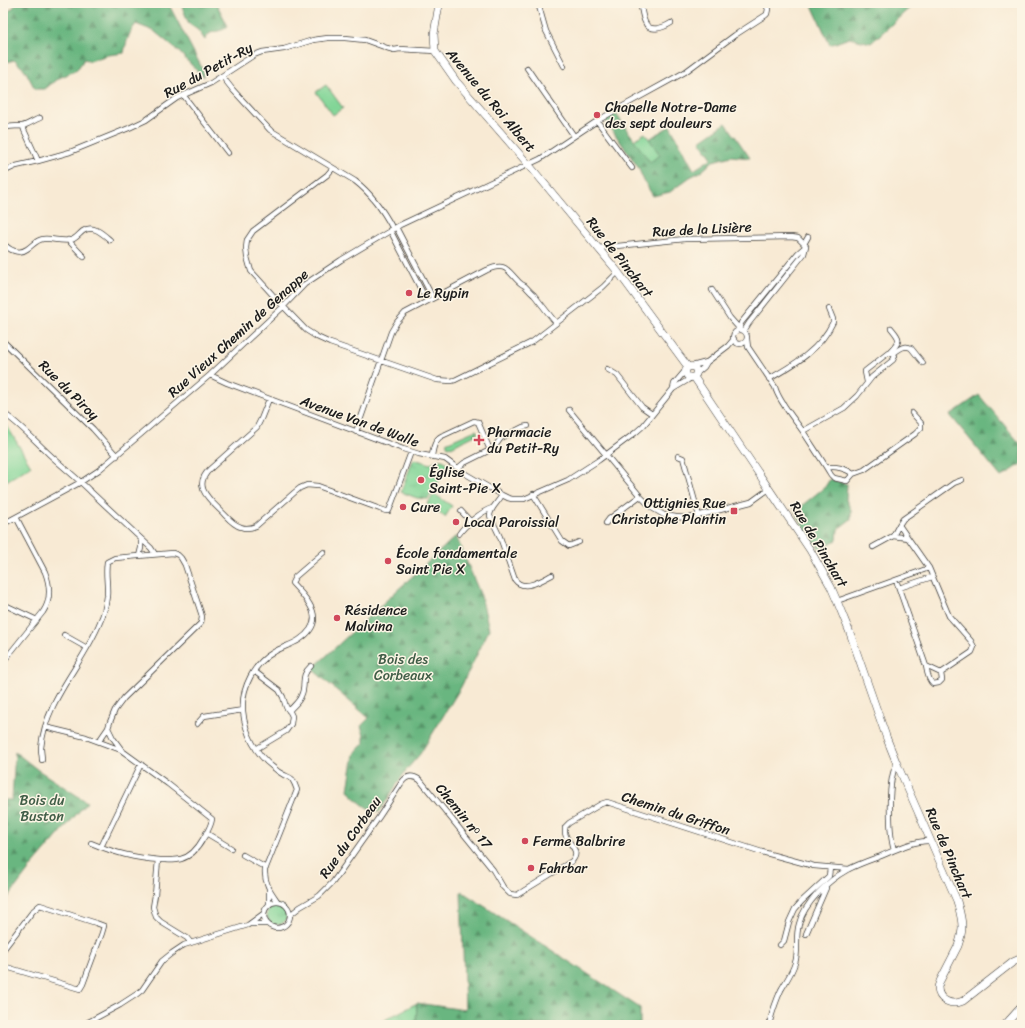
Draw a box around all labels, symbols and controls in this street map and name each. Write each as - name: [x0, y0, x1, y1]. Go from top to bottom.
- street label: Rue du Petit-Ry: [159, 35, 258, 105]
- street label: Avenue du Roi Albert: [439, 42, 542, 158]
- place label: Chapelle Notre-Dame des sept douleurs: [605, 95, 737, 136]
- marker: Chapelle Notre-Dame des sept douleurs: [592, 110, 602, 120]
- street label: Rue de Pinchart: [580, 211, 660, 304]
- street label: Rue de la Lisière: [652, 214, 752, 245]
- street label: Rue Vieux Chemin de Genappe: [162, 263, 315, 404]
- place label: Le Rypin: [417, 281, 469, 306]
- marker: Le Rypin: [404, 288, 414, 298]
- street label: Rue du Piroy: [32, 354, 106, 427]
- street label: Avenue Van de Walle: [296, 388, 423, 455]
- place label: Pharmacie du Petit-Ry: [487, 420, 560, 461]
- marker: Pharmacie du Petit-Ry: [474, 435, 484, 445]
- place label: Église Saint-Pie X: [429, 460, 501, 501]
- marker: Église Saint-Pie X: [416, 475, 426, 485]
- place label: Ottignies Rue Christophe Plantin: [612, 491, 726, 532]
- place label: Cure: [411, 495, 440, 520]
- street label: Rue de Pinchart: [783, 496, 855, 594]
- marker: Cure: [398, 502, 408, 512]
- marker: Ottignies Rue Christophe Plantin: [729, 506, 739, 516]
- place label: Local Paroissial: [464, 510, 560, 535]
- marker: Local Paroissial: [451, 517, 461, 527]
- place label: École fondamentale Saint Pie X: [396, 541, 517, 582]
- marker: École fondamentale Saint Pie X: [383, 556, 393, 566]
- place label: Résidence Malvina: [345, 598, 407, 639]
- marker: Résidence Malvina: [332, 613, 342, 623]
- park label: Bois des Corbeaux: [374, 647, 433, 688]
- street label: Chemin nᵒ 17: [429, 778, 499, 856]
- street label: Chemin du Griffon: [618, 784, 734, 843]
- park label: Bois du Buston: [20, 788, 65, 829]
- street label: Rue du Corbeau: [313, 790, 389, 884]
- street label: Rue de Pinchart: [918, 804, 980, 904]
- place label: Ferme Balbrire: [533, 829, 625, 854]
- marker: Ferme Balbrire: [520, 836, 530, 846]
- place label: Fahrbar: [539, 856, 588, 881]
- marker: Fahrbar: [526, 863, 536, 873]

